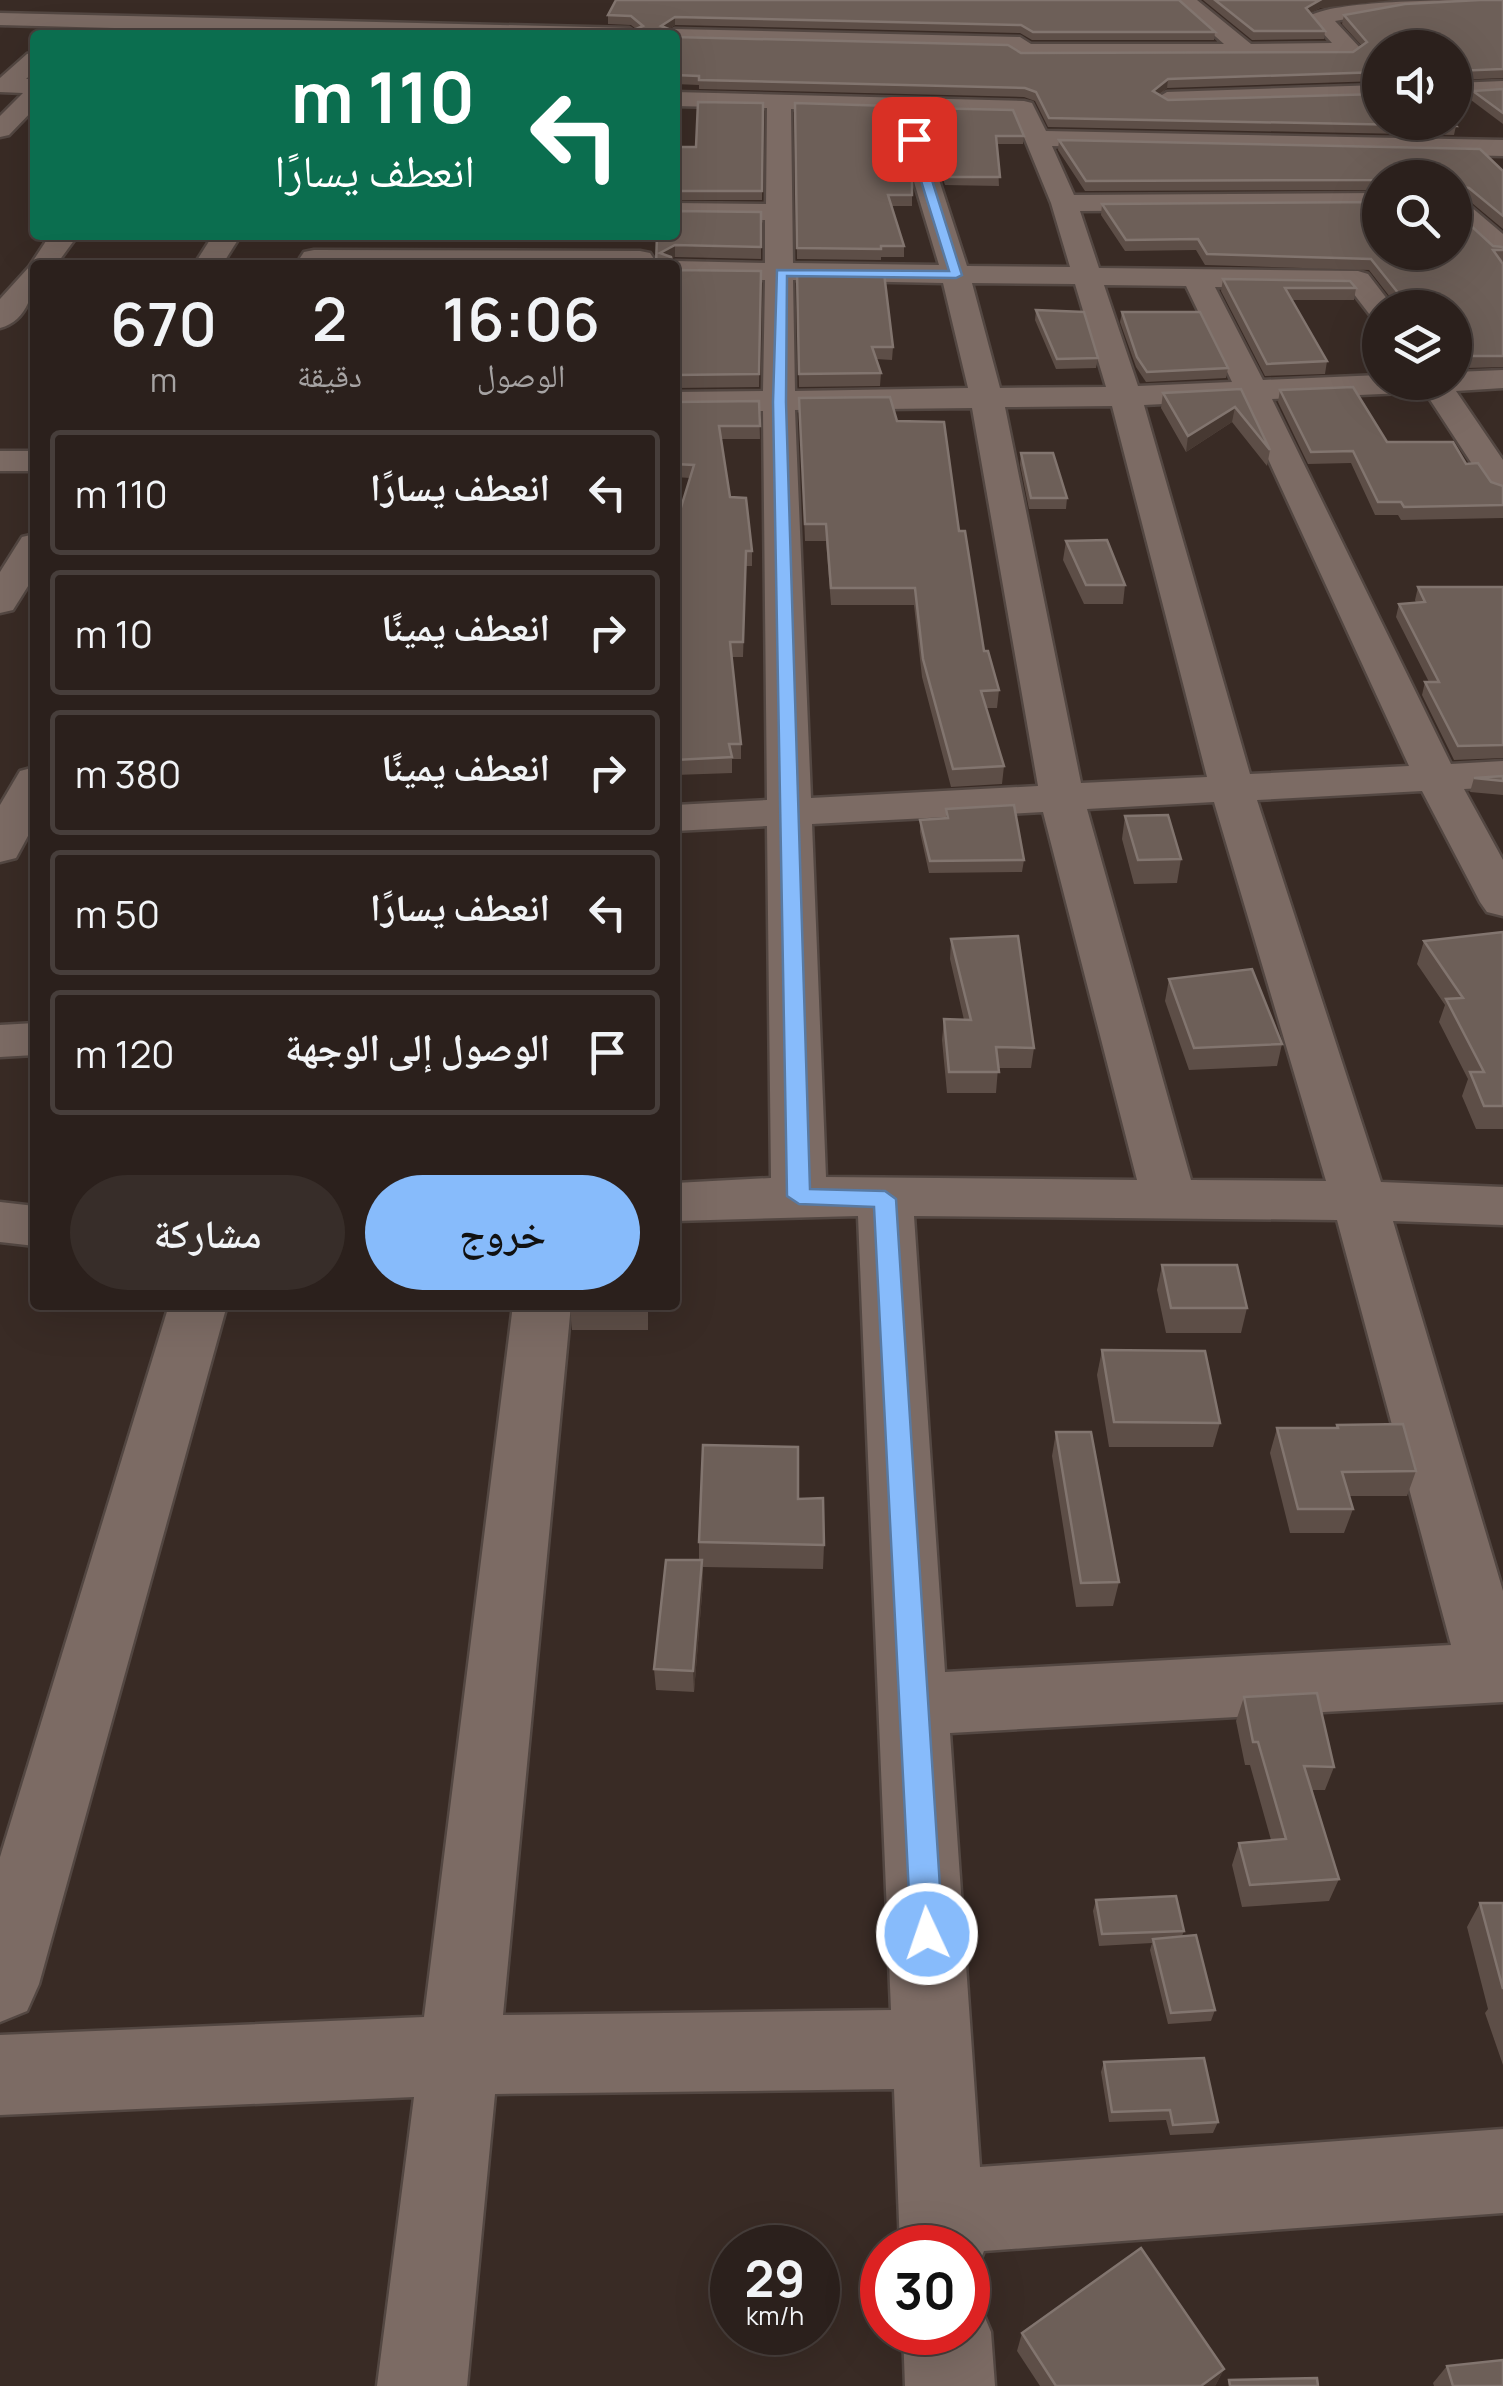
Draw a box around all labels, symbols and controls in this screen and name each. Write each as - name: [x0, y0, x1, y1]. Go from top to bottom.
- map controls: [1362, 30, 1472, 400]
- button: sound: [1362, 30, 1472, 140]
- text: 110 m: [291, 48, 475, 144]
- icon: left: [510, 70, 640, 200]
- pin: [872, 97, 957, 182]
- icon: arrive: [887, 112, 942, 167]
- text: انعطف يسارًا: [274, 139, 475, 201]
- button: search: [1362, 160, 1472, 270]
- text: 2: [312, 277, 347, 359]
- text: 16:06: [442, 277, 600, 359]
- text: 670: [110, 282, 217, 364]
- button: layers: [1362, 290, 1472, 400]
- text: دقيقة: [297, 353, 362, 397]
- text: الوصول: [477, 353, 565, 397]
- text: m: [150, 358, 177, 402]
- text: انعطف يسارًا: [370, 460, 550, 512]
- icon: left: [580, 465, 635, 520]
- text: 110 m: [75, 467, 168, 519]
- text: انعطف يمينًا: [381, 600, 550, 652]
- icon: right: [580, 605, 635, 660]
- text: 10 m: [75, 607, 153, 659]
- text: انعطف يمينًا: [381, 740, 550, 792]
- icon: right: [580, 745, 635, 800]
- text: 380 m: [75, 747, 181, 799]
- text: انعطف يسارًا: [370, 880, 550, 932]
- icon: left: [580, 885, 635, 940]
- text: 50 m: [75, 887, 160, 939]
- text: الوصول إلى الوجهة: [285, 1020, 550, 1072]
- icon: arrive: [580, 1025, 635, 1080]
- text: 120 m: [75, 1027, 175, 1079]
- button: مشاركة: [70, 1175, 345, 1290]
- button: خروج: [365, 1175, 640, 1290]
- position arrow: [875, 1882, 979, 1986]
- speed limit sign: 30: [860, 2225, 990, 2355]
- text: 29: [745, 2244, 805, 2312]
- text: km/h: [746, 2298, 804, 2333]

